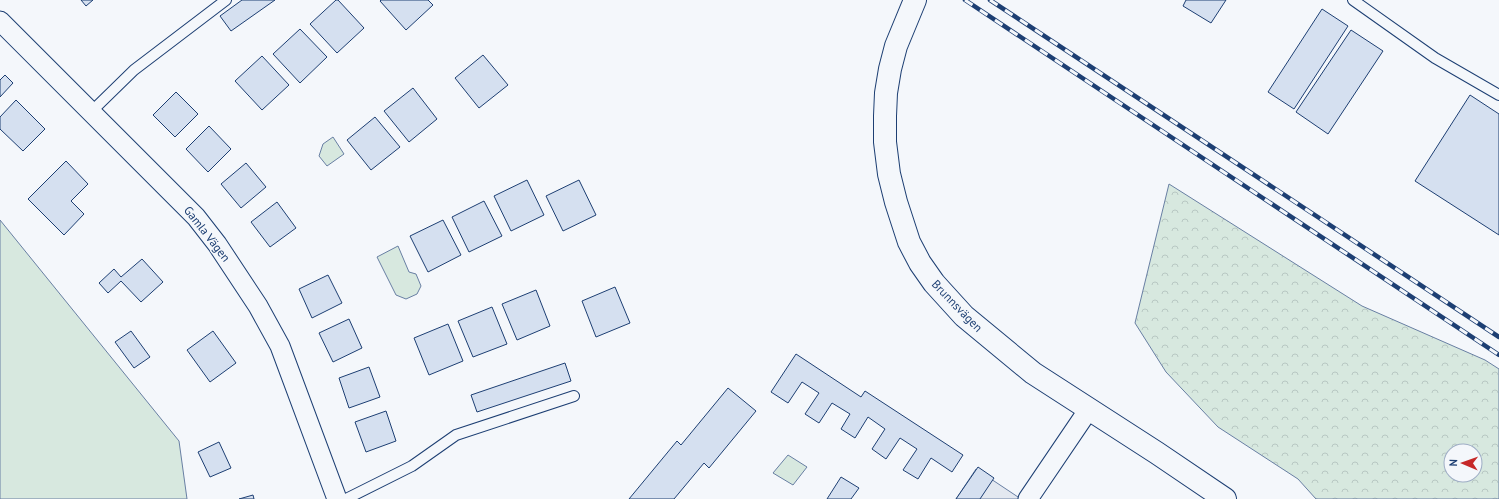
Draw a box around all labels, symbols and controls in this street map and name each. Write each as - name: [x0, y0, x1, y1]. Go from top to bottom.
- street label: Gamla Vägen: [181, 203, 234, 265]
- street label: Brunnsvägen: [929, 276, 986, 335]
- north arrow: [1443, 443, 1483, 483]
- text: N: [1446, 459, 1460, 467]

